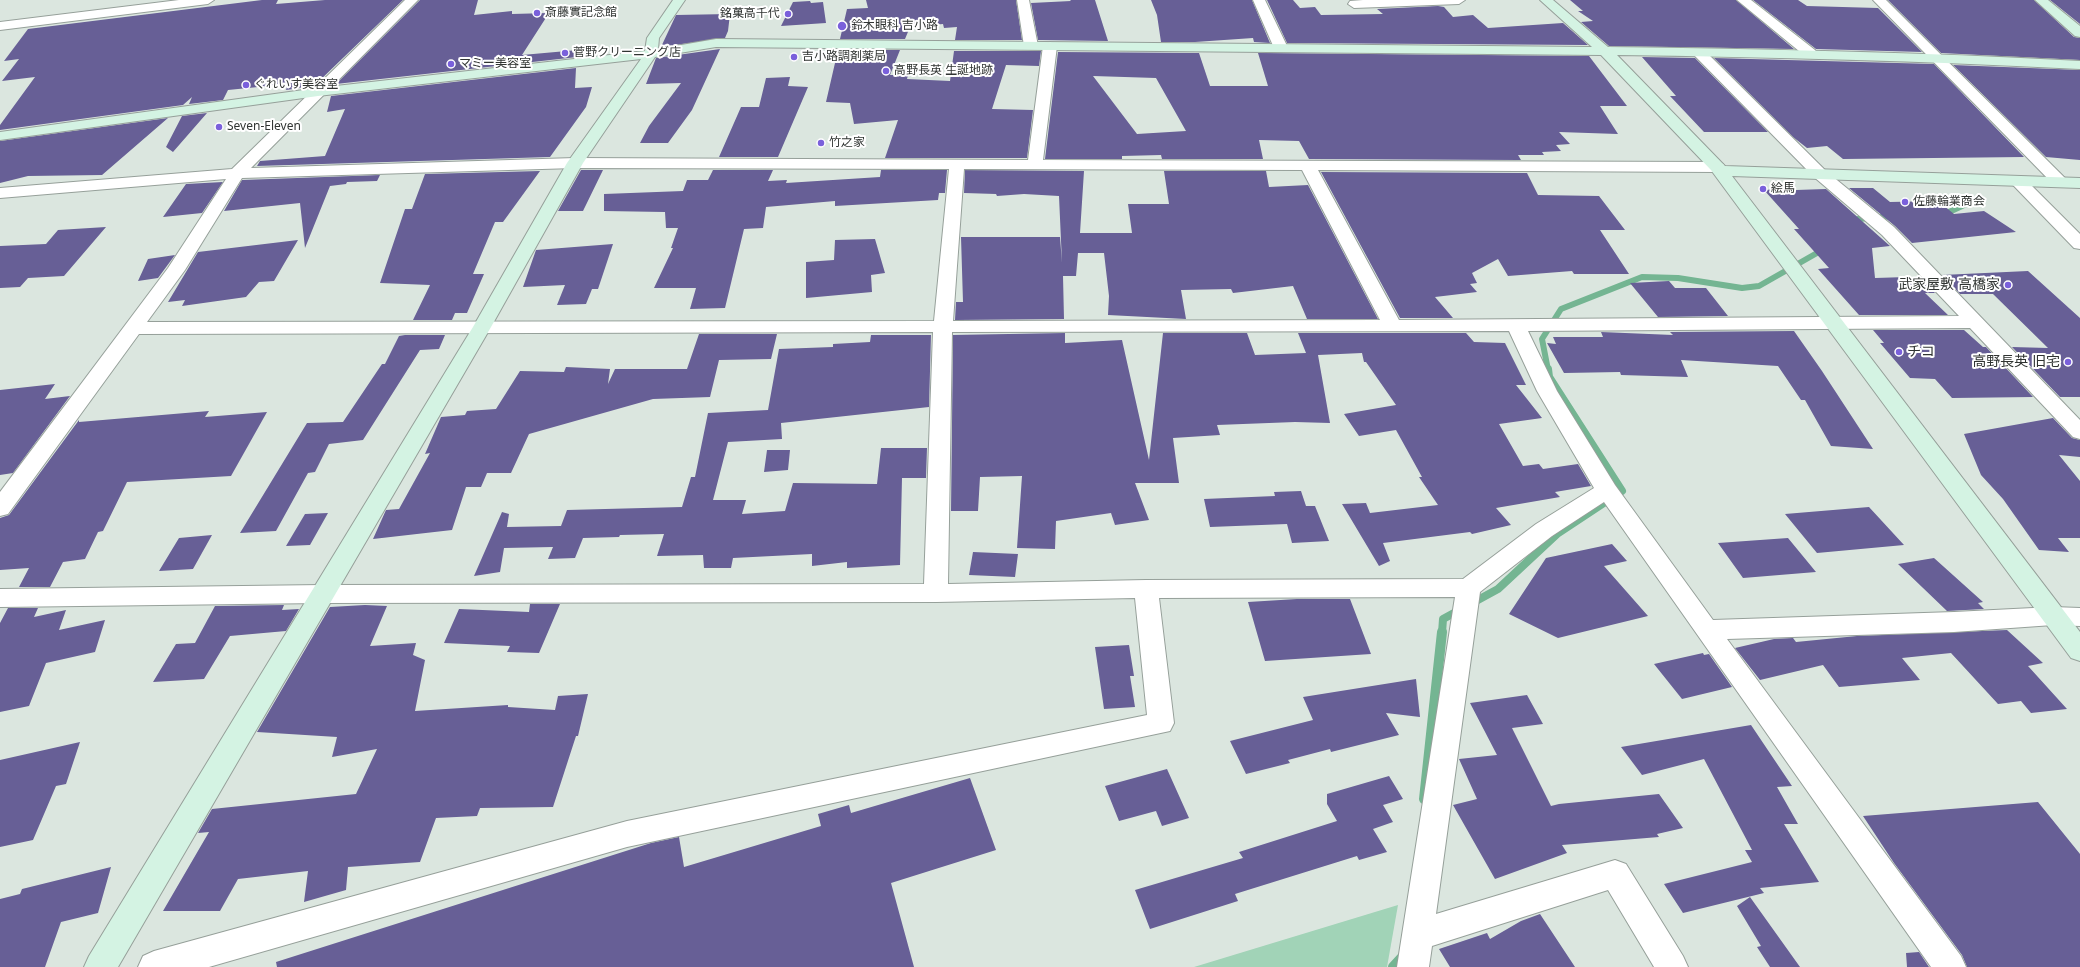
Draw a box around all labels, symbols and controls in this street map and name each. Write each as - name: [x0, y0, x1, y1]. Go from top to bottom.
- place label: 斎藤實記念館: [545, 6, 617, 20]
- place label: 銘菓高千代: [720, 7, 780, 21]
- marker: 斎藤實記念館: [532, 8, 542, 18]
- marker: 銘菓高千代: [783, 9, 793, 19]
- place label: 鈴木眼科 吉小路: [851, 19, 938, 33]
- marker: 鈴木眼科 吉小路: [836, 20, 848, 32]
- place label: 菅野クリーニング店: [573, 46, 681, 60]
- marker: 菅野クリーニング店: [560, 48, 570, 58]
- place label: 吉小路調剤薬局: [802, 50, 886, 64]
- marker: 吉小路調剤薬局: [789, 52, 799, 62]
- place label: マミー美容室: [459, 57, 531, 71]
- marker: マミー美容室: [446, 59, 456, 69]
- place label: 高野長英 生誕地跡: [894, 64, 993, 78]
- marker: 高野長英 生誕地跡: [881, 66, 891, 76]
- place label: ぐれいす美容室: [254, 78, 338, 92]
- marker: ぐれいす美容室: [241, 80, 251, 90]
- place label: Seven-Eleven: [227, 120, 301, 134]
- marker: Seven-Eleven: [214, 122, 224, 132]
- place label: 竹之家: [829, 136, 865, 150]
- marker: 竹之家: [816, 138, 826, 148]
- place label: 絵馬: [1771, 182, 1795, 196]
- marker: 絵馬: [1758, 184, 1768, 194]
- place label: 佐藤輪業商会: [1913, 195, 1985, 209]
- marker: 佐藤輪業商会: [1900, 197, 1910, 207]
- place label: 武家屋敷 高橋家: [1898, 277, 2000, 293]
- marker: 武家屋敷 高橋家: [2003, 280, 2013, 290]
- place label: チコ: [1907, 344, 1935, 360]
- marker: チコ: [1894, 347, 1904, 357]
- place label: 高野長英 旧宅: [1972, 354, 2060, 370]
- marker: 高野長英 旧宅: [2063, 357, 2073, 367]

